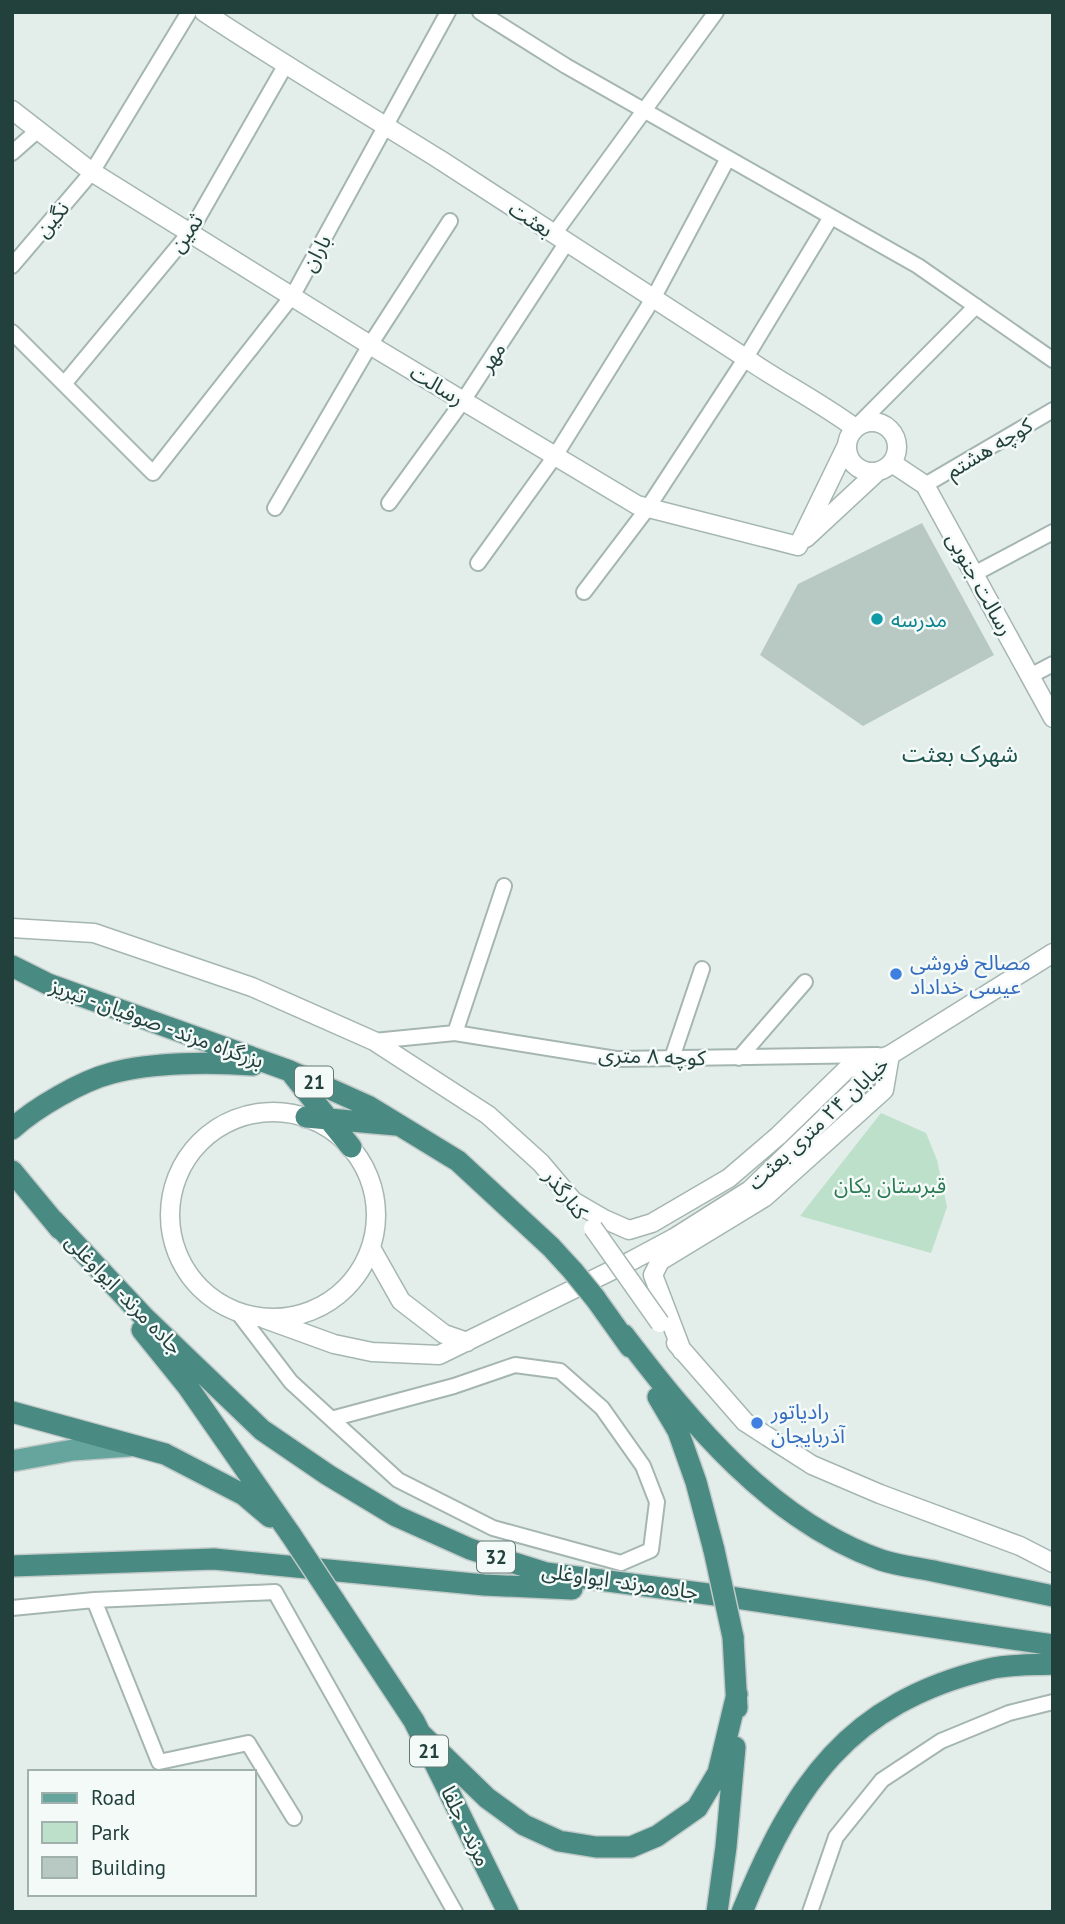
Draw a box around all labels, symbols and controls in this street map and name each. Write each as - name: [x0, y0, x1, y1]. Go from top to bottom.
- street label: نگین: [29, 195, 75, 243]
- street label: بعثت: [504, 195, 558, 243]
- street label: ثمین: [163, 208, 209, 258]
- street label: باران: [295, 230, 337, 276]
- street label: مهر: [472, 337, 511, 378]
- street label: رسالت: [405, 358, 469, 412]
- street label: کوچه هشتم: [941, 411, 1039, 486]
- street label: رسالت جنوبی: [940, 527, 1020, 641]
- place label: مدرسه: [891, 606, 947, 633]
- marker: مدرسه: [869, 611, 885, 627]
- district label: شهرک بعثت: [902, 739, 1018, 768]
- place label: مصالح فروشی عیسی خداداد: [910, 949, 1031, 1000]
- marker: مصالح فروشی عیسی خداداد: [888, 966, 904, 982]
- street label: بزرگراه مرند - صوفیان - تبریز: [46, 971, 267, 1074]
- street label: کوچه ۸ متری: [598, 1041, 707, 1071]
- street label: خیابان ۲۴ متری بعثت: [742, 1050, 894, 1196]
- road number: 21: [295, 1066, 333, 1098]
- street label: کنارگذر: [537, 1163, 594, 1225]
- park label: قبرستان یکان: [834, 1172, 946, 1199]
- street label: جاده مرند- ایواوغلی: [60, 1228, 188, 1360]
- place label: رادیاتور آذربایجان: [770, 1398, 846, 1449]
- marker: رادیاتور آذربایجان: [749, 1415, 765, 1431]
- road number: 32: [477, 1541, 515, 1572]
- street label: جاده مرند- ایواوغلی: [540, 1557, 700, 1605]
- road number: 21: [410, 1736, 448, 1766]
- legend: [28, 1770, 256, 1896]
- street label: مرند - جلفا: [435, 1781, 497, 1871]
- text: Road: [91, 1784, 135, 1811]
- text: Park: [91, 1819, 130, 1846]
- text: Building: [91, 1854, 166, 1881]

